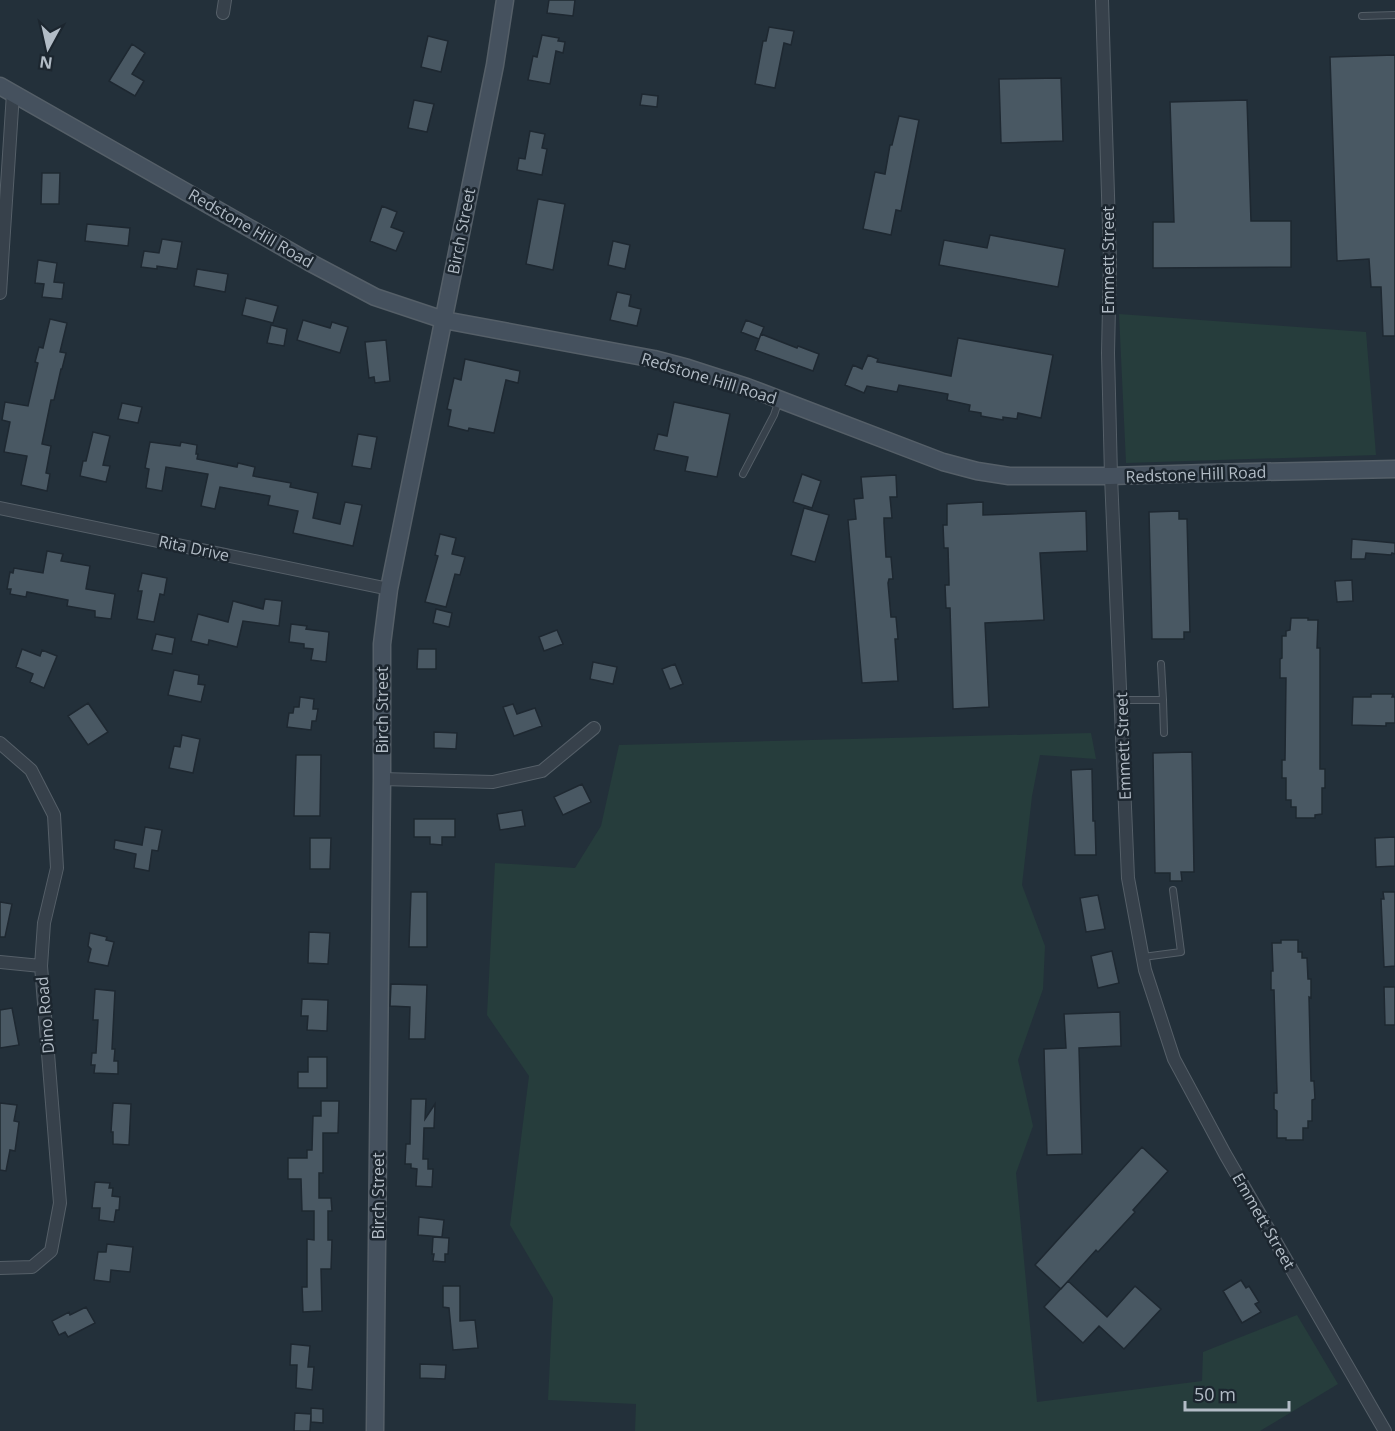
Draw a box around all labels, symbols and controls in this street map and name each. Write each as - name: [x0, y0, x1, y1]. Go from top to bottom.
- north arrow: [18, 18, 78, 78]
- text: N: [38, 51, 54, 75]
- street label: Redstone Hill Road: [185, 183, 317, 273]
- street label: Birch Street: [442, 186, 480, 276]
- street label: Emmett Street: [1097, 206, 1119, 314]
- street label: Redstone Hill Road: [638, 347, 780, 409]
- street label: Redstone Hill Road: [1125, 461, 1267, 487]
- street label: Rita Drive: [157, 530, 231, 566]
- street label: Birch Street: [371, 666, 393, 754]
- street label: Emmett Street: [1110, 691, 1136, 800]
- street label: Dino Road: [31, 975, 59, 1055]
- street label: Birch Street: [367, 1152, 389, 1240]
- street label: Emmett Street: [1228, 1169, 1301, 1273]
- scale bar: [1185, 1374, 1288, 1412]
- text: 50 m: [1194, 1382, 1236, 1406]

